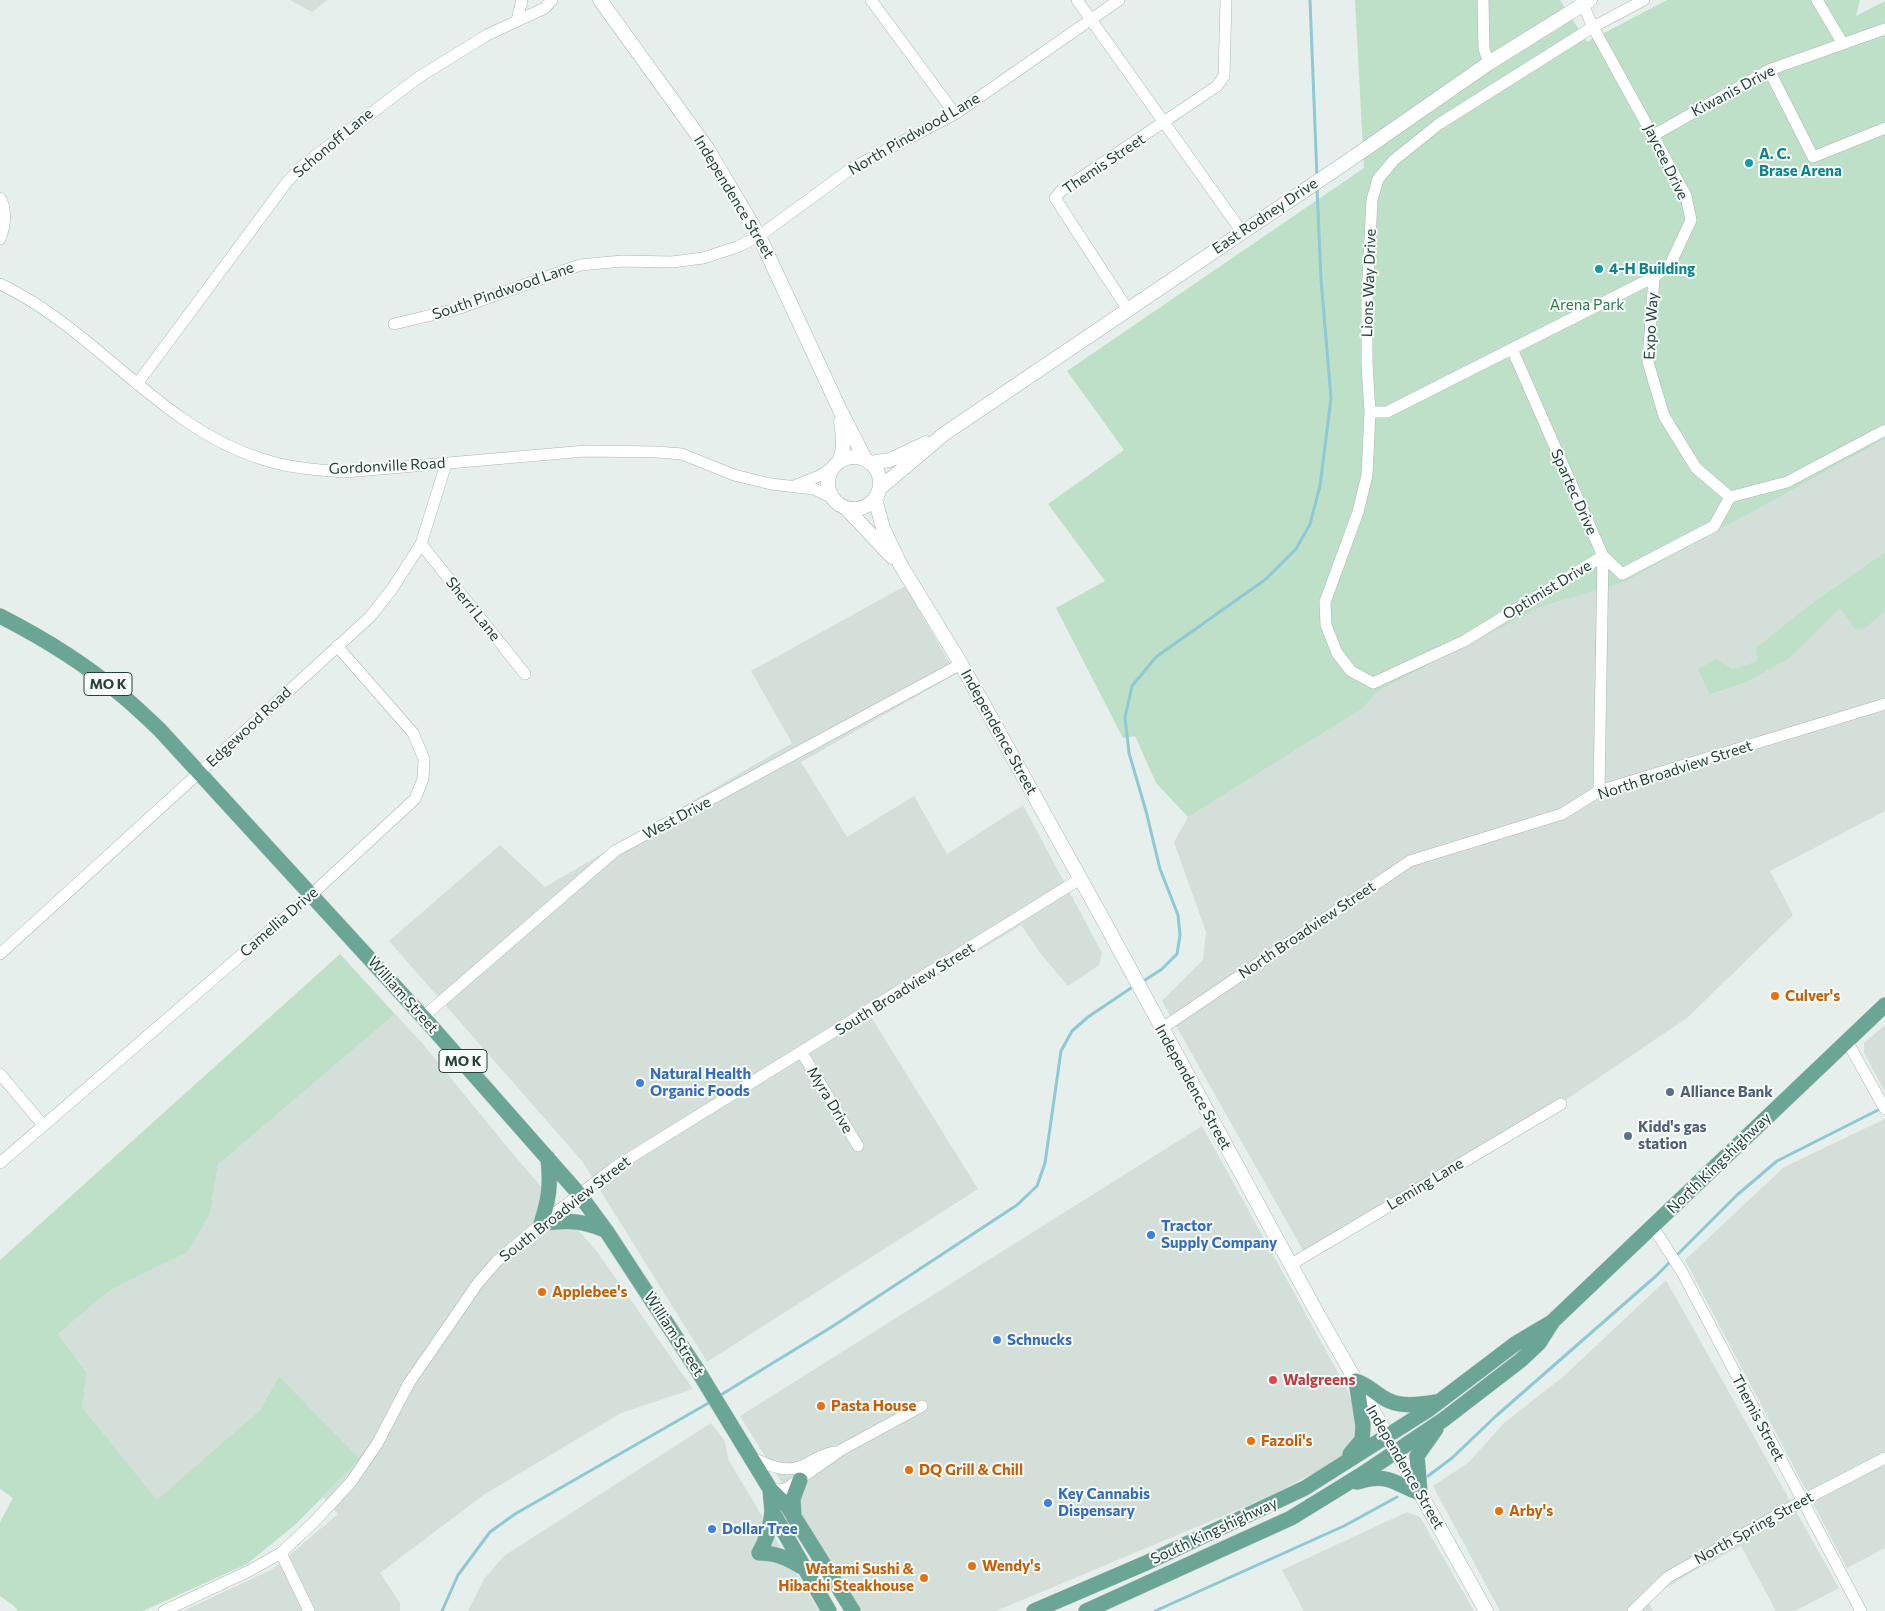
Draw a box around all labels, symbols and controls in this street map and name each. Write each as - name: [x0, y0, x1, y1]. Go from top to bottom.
- street label: Kiwanis Drive: [1688, 61, 1778, 121]
- street label: North Pindwood Lane: [845, 89, 983, 179]
- street label: Schonoff Lane: [289, 104, 377, 182]
- street label: Jaycee Drive: [1640, 121, 1692, 203]
- street label: Themis Street: [1060, 130, 1148, 198]
- street label: Independence Street: [690, 132, 778, 262]
- place label: A. C. Brase Arena: [1759, 145, 1842, 180]
- marker: A. C. Brase Arena: [1743, 157, 1755, 169]
- street label: East Rodney Drive: [1209, 174, 1321, 258]
- street label: Lions Way Drive: [1358, 228, 1380, 338]
- street label: South Pindwood Lane: [430, 258, 576, 324]
- place label: 4-H Building: [1609, 260, 1695, 278]
- marker: 4-H Building: [1593, 263, 1605, 275]
- street label: Expo Way: [1640, 292, 1662, 360]
- park label: Arena Park: [1550, 296, 1624, 314]
- street label: Spartec Drive: [1547, 446, 1601, 538]
- street label: Gordonville Road: [328, 454, 446, 478]
- street label: Optimist Drive: [1500, 557, 1594, 623]
- street label: Sherri Lane: [442, 573, 504, 645]
- street label: Independence Street: [957, 666, 1041, 798]
- road number: MO K: [84, 672, 132, 696]
- street label: Edgewood Road: [203, 683, 295, 771]
- street label: North Broadview Street: [1596, 737, 1754, 803]
- street label: West Drive: [640, 793, 714, 843]
- street label: North Broadview Street: [1235, 877, 1379, 983]
- street label: Camellia Drive: [236, 883, 322, 961]
- street label: South Broadview Street: [832, 939, 978, 1039]
- street label: William Street: [364, 953, 442, 1037]
- place label: Culver's: [1785, 987, 1840, 1005]
- marker: Culver's: [1769, 990, 1781, 1002]
- street label: Independence Street: [1151, 1021, 1235, 1153]
- road number: MO K: [439, 1050, 487, 1072]
- street label: Myra Drive: [803, 1063, 857, 1137]
- place label: Natural Health Organic Foods: [650, 1065, 751, 1100]
- marker: Natural Health Organic Foods: [634, 1077, 646, 1089]
- place label: Alliance Bank: [1680, 1083, 1773, 1101]
- marker: Alliance Bank: [1664, 1086, 1676, 1098]
- street label: North Kingshighway: [1663, 1109, 1775, 1217]
- place label: Kidd's gas station: [1638, 1118, 1707, 1153]
- marker: Kidd's gas station: [1622, 1130, 1634, 1142]
- street label: South Broadview Street: [496, 1152, 634, 1266]
- street label: Leming Lane: [1384, 1154, 1466, 1214]
- place label: Tractor Supply Company: [1161, 1217, 1277, 1252]
- marker: Tractor Supply Company: [1145, 1229, 1157, 1241]
- place label: Applebee's: [552, 1283, 628, 1301]
- marker: Applebee's: [536, 1286, 548, 1298]
- street label: William Street: [640, 1288, 708, 1380]
- place label: Schnucks: [1007, 1331, 1072, 1349]
- marker: Schnucks: [991, 1334, 1003, 1346]
- place label: Walgreens: [1283, 1371, 1356, 1389]
- street label: Themis Street: [1728, 1372, 1788, 1464]
- marker: Walgreens: [1267, 1374, 1279, 1386]
- place label: Pasta House: [831, 1397, 916, 1415]
- marker: Pasta House: [815, 1400, 827, 1412]
- street label: Independence Street: [1362, 1402, 1448, 1532]
- place label: Fazoli's: [1261, 1432, 1313, 1450]
- marker: Fazoli's: [1245, 1435, 1257, 1447]
- place label: DQ Grill & Chill: [919, 1461, 1023, 1479]
- marker: DQ Grill & Chill: [903, 1464, 915, 1476]
- place label: Key Cannabis Dispensary: [1058, 1485, 1150, 1520]
- street label: North Spring Street: [1691, 1488, 1817, 1568]
- street label: South Kingshighway: [1148, 1494, 1280, 1568]
- marker: Key Cannabis Dispensary: [1042, 1497, 1054, 1509]
- place label: Arby's: [1509, 1502, 1553, 1520]
- marker: Arby's: [1493, 1505, 1505, 1517]
- place label: Dollar Tree: [722, 1520, 798, 1538]
- marker: Dollar Tree: [706, 1523, 718, 1535]
- place label: Wendy's: [982, 1557, 1041, 1575]
- place label: Watami Sushi & Hibachi Steakhouse: [778, 1560, 914, 1595]
- marker: Wendy's: [966, 1560, 978, 1572]
- marker: Watami Sushi & Hibachi Steakhouse: [918, 1572, 930, 1584]

